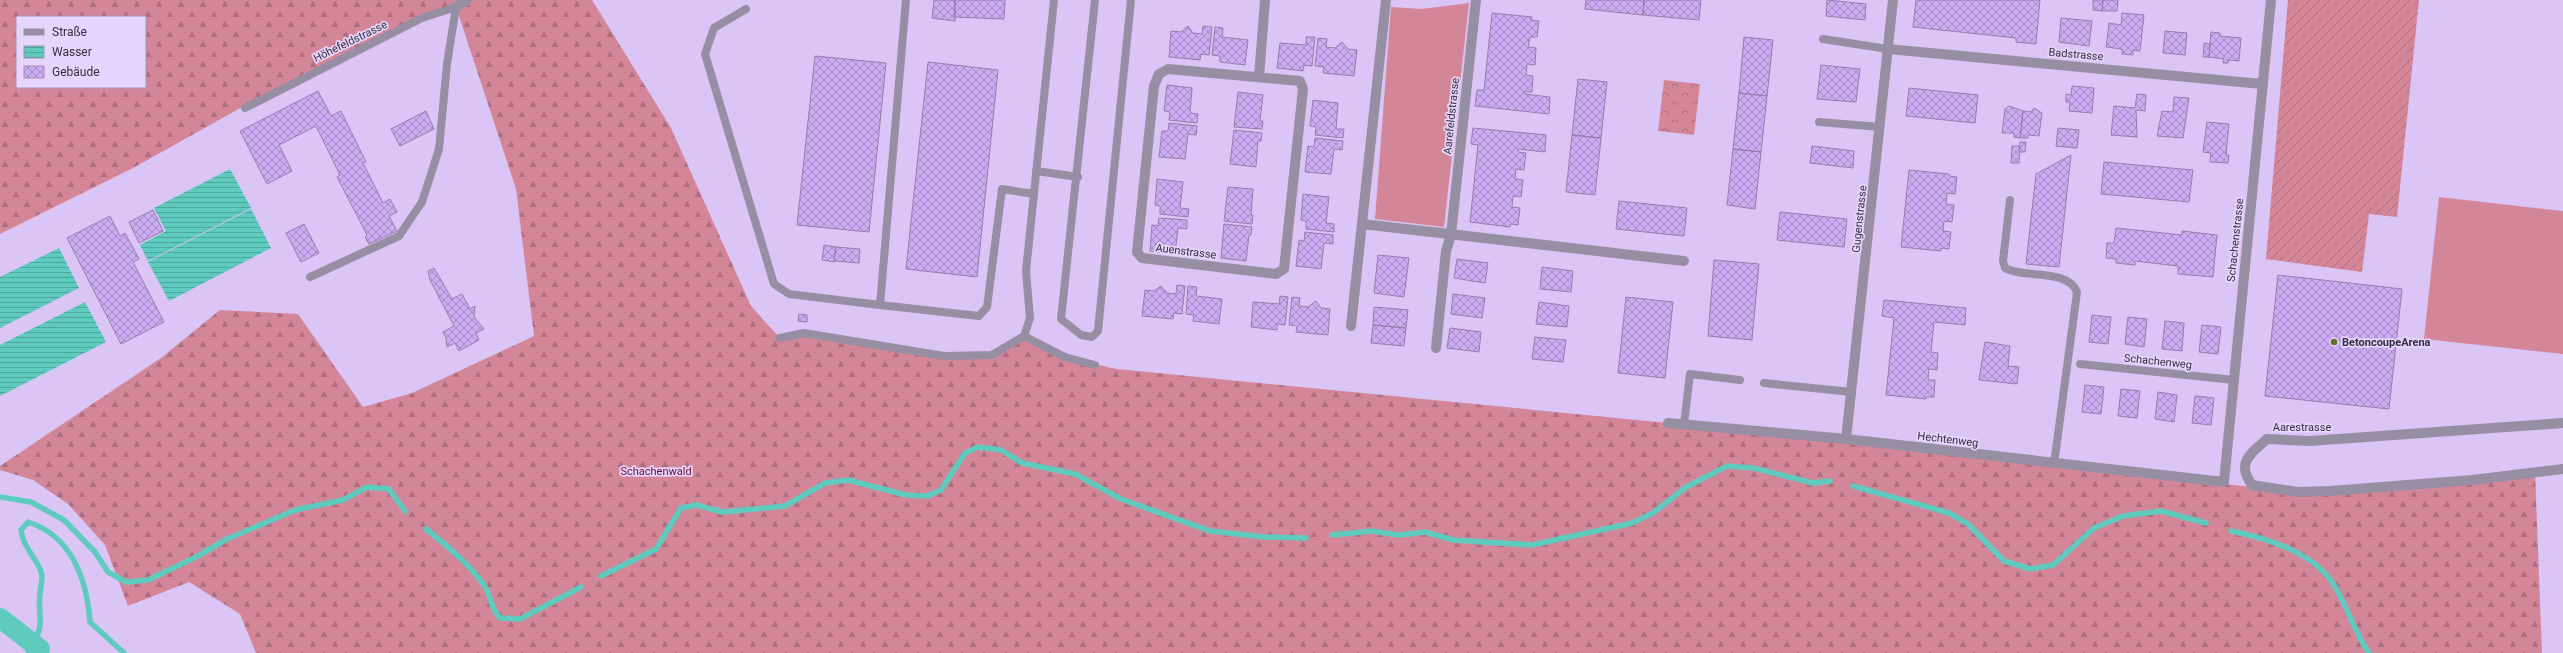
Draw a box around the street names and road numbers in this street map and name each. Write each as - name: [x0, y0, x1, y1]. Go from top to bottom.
- street label: Höhefeldstrasse: [311, 18, 389, 65]
- street label: Badstrasse: [2048, 46, 2104, 63]
- street label: Aarefeldstrasse: [1441, 77, 1462, 155]
- street label: Gugenstrasse: [1849, 185, 1870, 253]
- street label: Schachenstrasse: [2225, 197, 2246, 283]
- street label: Auenstrasse: [1155, 241, 1217, 262]
- street label: Schachenweg: [2123, 351, 2193, 372]
- street label: Aarestrasse: [2273, 421, 2331, 434]
- street label: Hechtenweg: [1917, 429, 1979, 450]

